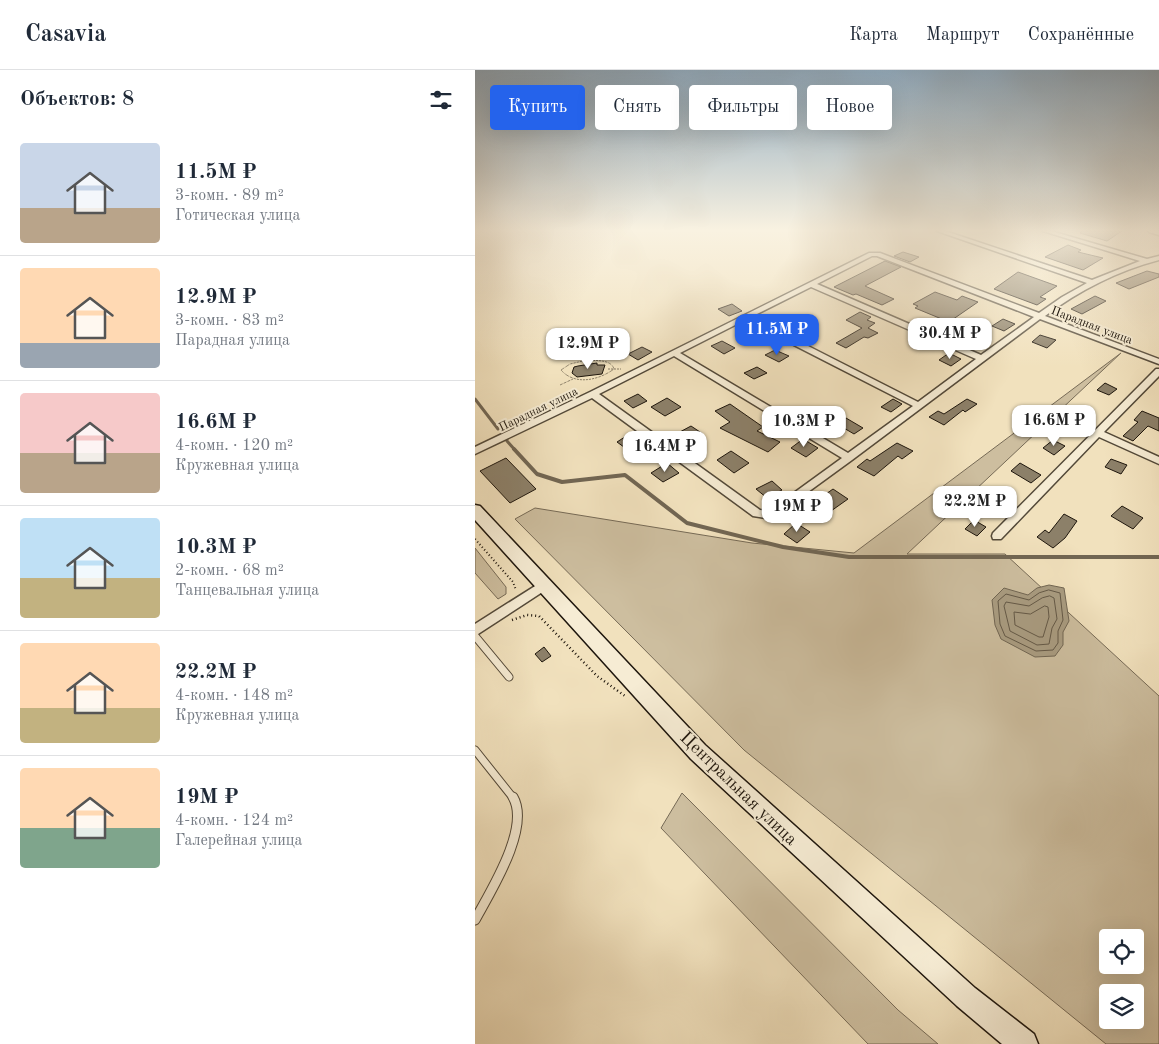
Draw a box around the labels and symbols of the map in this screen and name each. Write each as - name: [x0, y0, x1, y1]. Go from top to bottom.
- street label: Парадная улица: [1049, 305, 1134, 347]
- pin: 11.5M ₽: [731, 314, 823, 356]
- pin: 30.4M ₽: [904, 318, 996, 360]
- pin: 12.9M ₽: [542, 328, 634, 370]
- street label: Парадная улица: [497, 386, 580, 434]
- pin: 16.6M ₽: [1008, 404, 1100, 447]
- pin: 10.3M ₽: [758, 406, 850, 448]
- pin: 16.4M ₽: [619, 430, 711, 473]
- pin: 22.2M ₽: [929, 486, 1021, 528]
- pin: 19M ₽: [762, 490, 832, 533]
- street label: Центральная улица: [676, 728, 800, 849]

